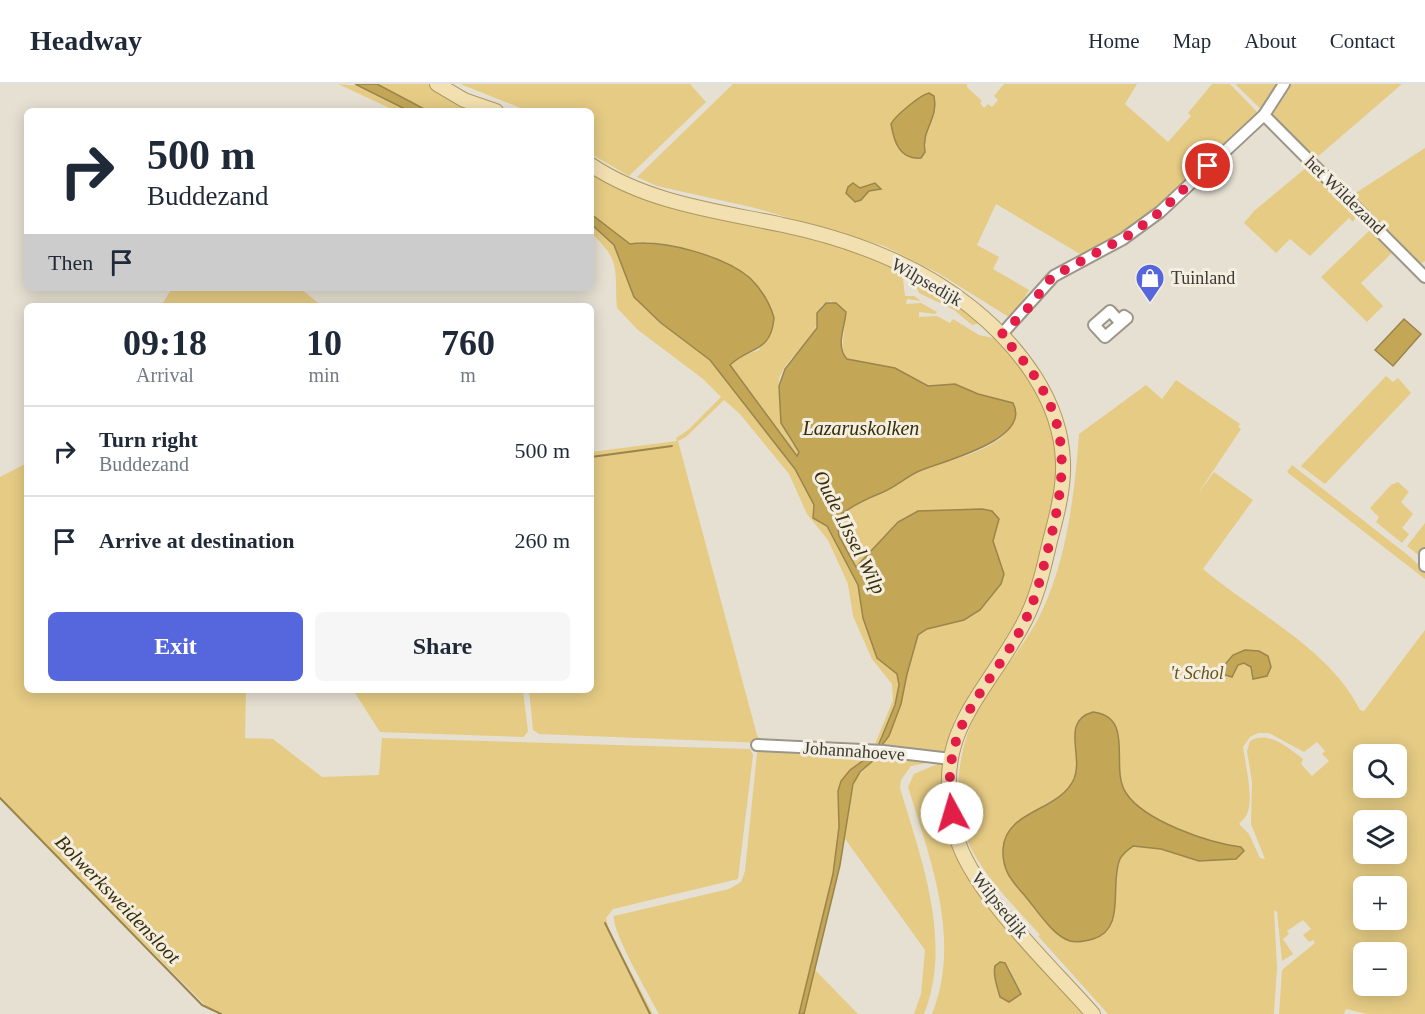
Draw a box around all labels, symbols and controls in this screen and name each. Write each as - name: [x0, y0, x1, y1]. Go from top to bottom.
- text: Headway: [30, 25, 142, 56]
- text: Home: [1088, 29, 1140, 53]
- text: Map: [1173, 29, 1211, 53]
- text: About: [1244, 29, 1297, 53]
- text: Contact: [1330, 29, 1395, 53]
- icon: right: [48, 132, 126, 210]
- text: 500 m: [147, 132, 256, 178]
- pin: [1182, 140, 1233, 191]
- icon: arrive: [1191, 149, 1224, 182]
- street label: het Wildezand: [1301, 152, 1389, 238]
- text: Buddezand: [147, 181, 268, 211]
- icon: arrive: [105, 246, 138, 279]
- text: Then: [48, 250, 93, 275]
- street label: Wilpsedijk: [888, 254, 966, 310]
- shop icon: Tuinland: [1134, 262, 1166, 304]
- place label: Tuinland: [1171, 268, 1235, 288]
- text: 09:18: [123, 323, 207, 363]
- text: 10: [306, 323, 342, 363]
- text: 760: [441, 323, 495, 363]
- text: Arrival: [136, 364, 194, 386]
- text: min: [308, 364, 340, 386]
- text: m: [460, 364, 476, 386]
- water label: Lazaruskolken: [802, 417, 919, 439]
- text: Turn right: [99, 427, 198, 452]
- icon: right: [48, 435, 81, 468]
- text: 500 m: [514, 438, 570, 463]
- text: Buddezand: [99, 453, 189, 475]
- water label: Oude IJssel Wilp: [809, 467, 891, 598]
- icon: arrive: [48, 525, 81, 558]
- text: Arrive at destination: [99, 528, 295, 553]
- text: 260 m: [514, 528, 570, 553]
- button: Exit: [48, 612, 303, 681]
- button: Share: [315, 612, 570, 681]
- park label: 't Schol: [1170, 663, 1224, 683]
- street label: Johannahoeve: [802, 737, 906, 765]
- map controls: [1353, 744, 1407, 996]
- button: search: [1353, 744, 1407, 798]
- position arrow: [920, 781, 984, 845]
- button: layers: [1353, 810, 1407, 864]
- water label: Bolwerksweidensloot: [51, 830, 185, 968]
- street label: Wilpsedijk: [968, 868, 1032, 942]
- button: +: [1353, 876, 1407, 930]
- button: −: [1353, 942, 1407, 996]

